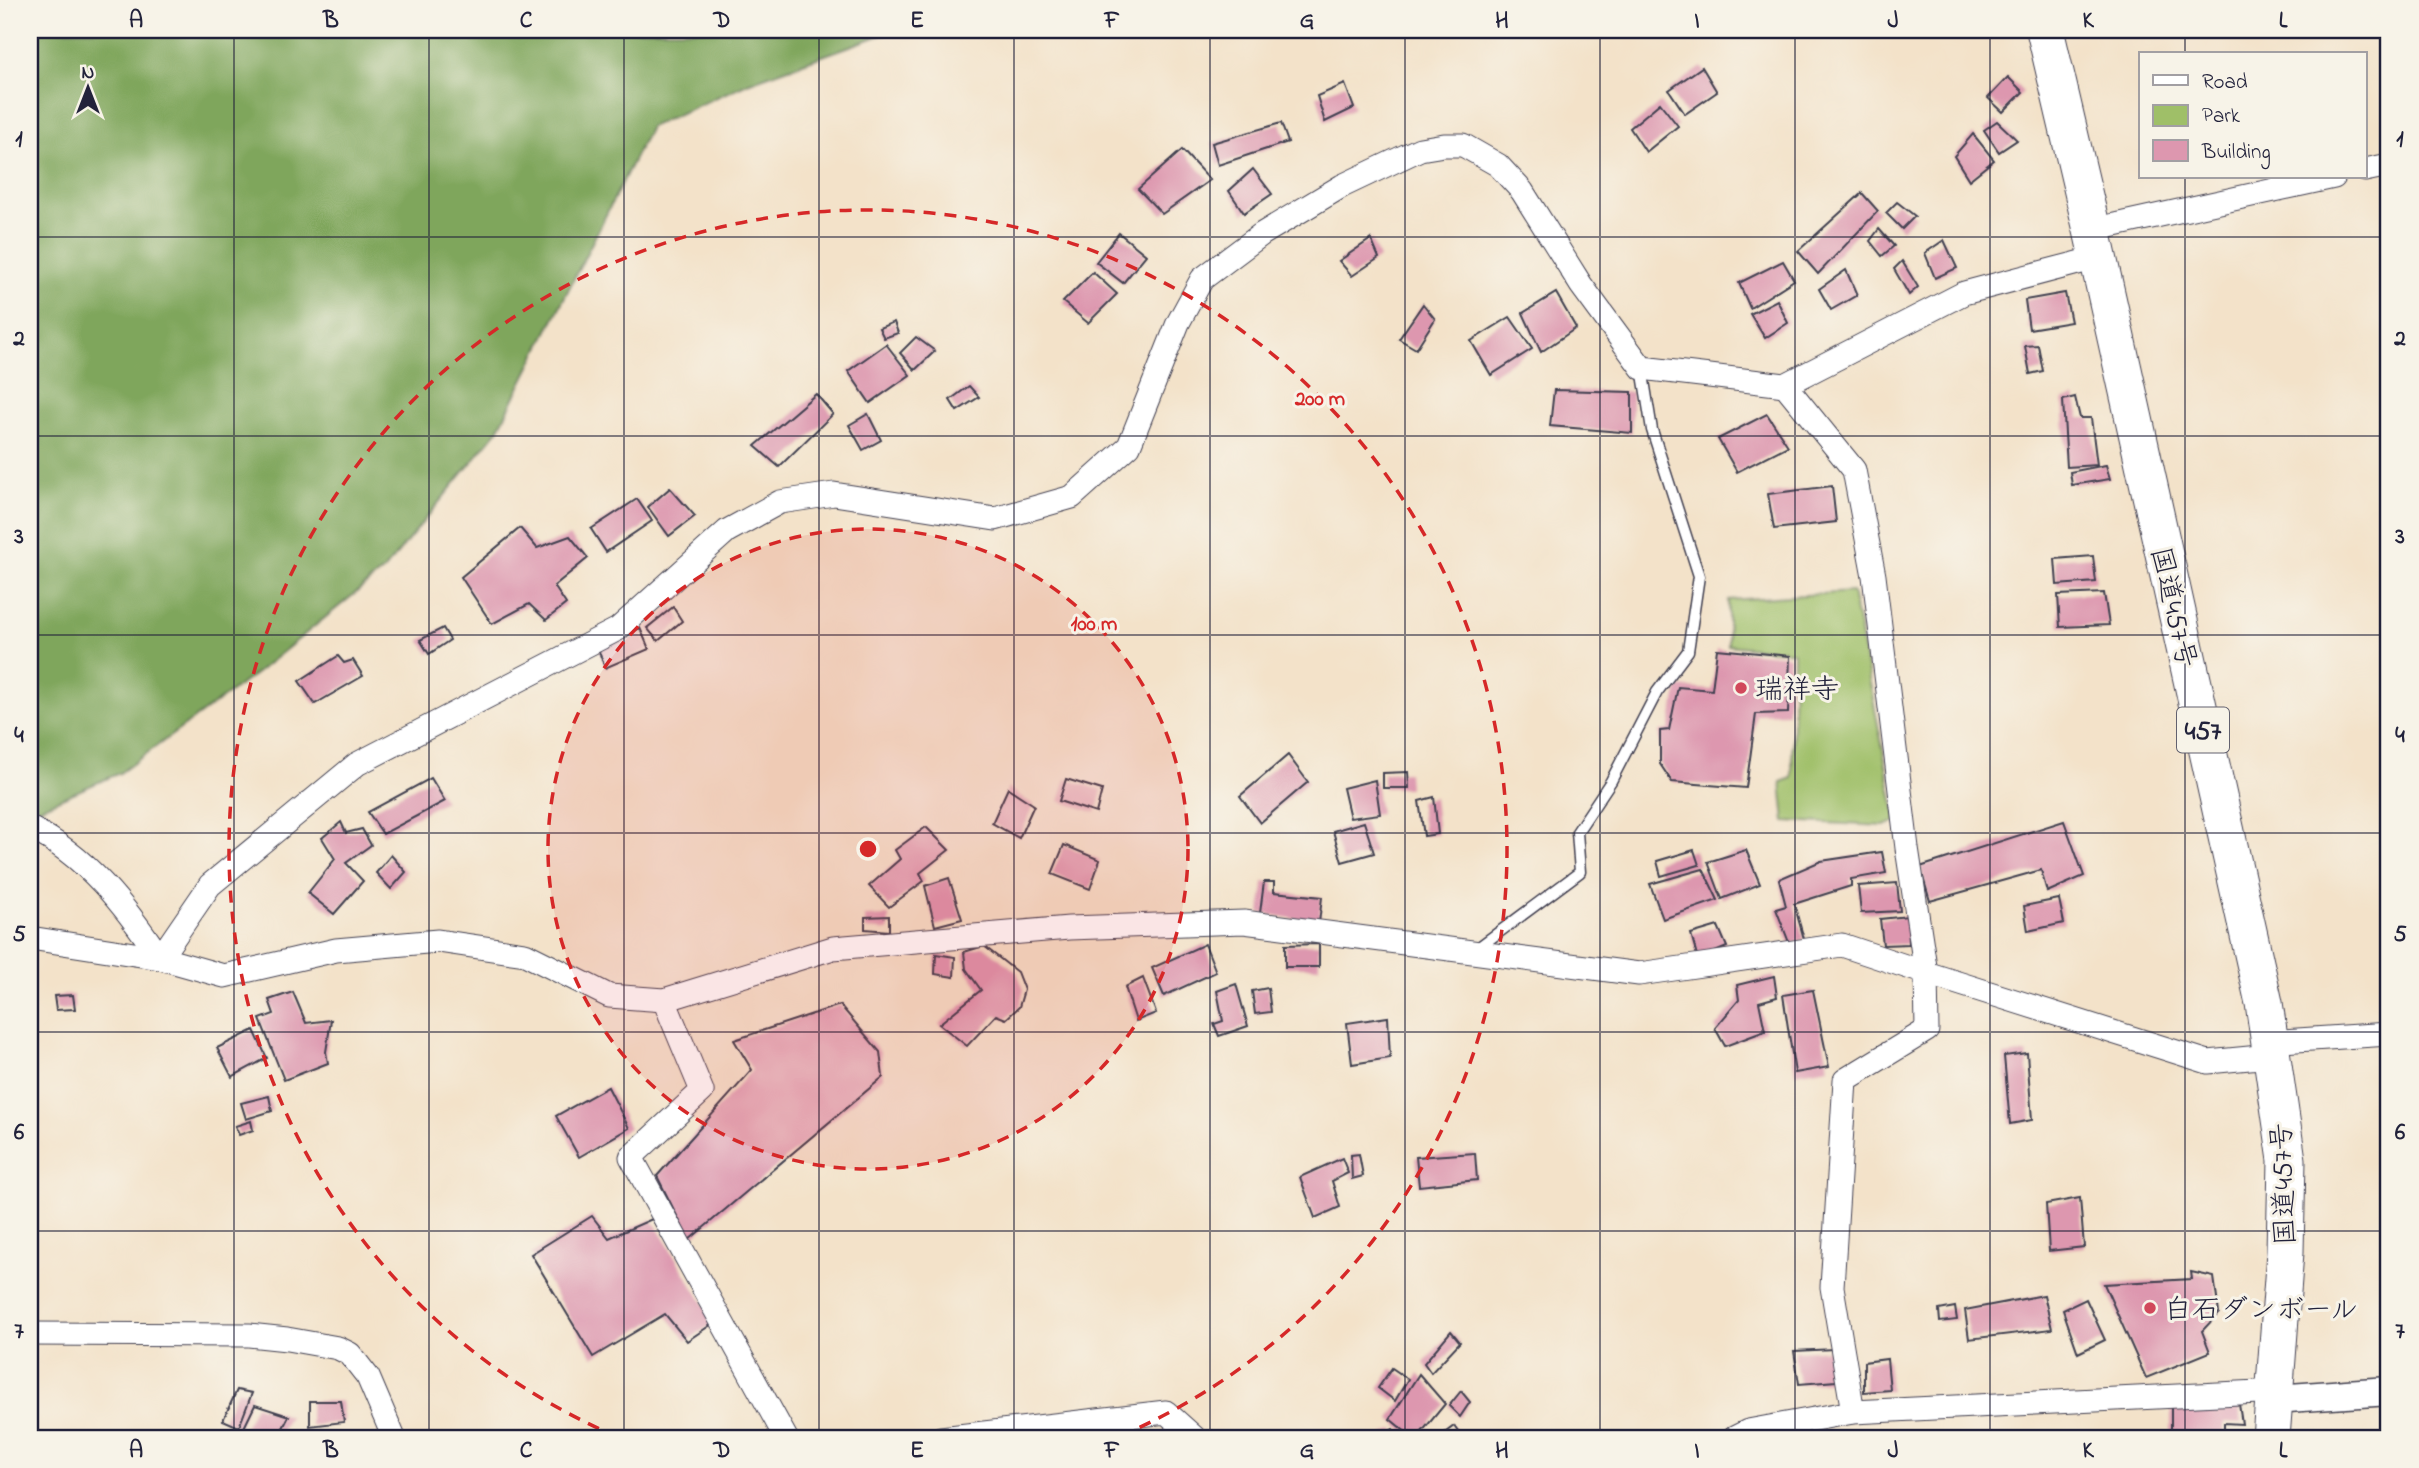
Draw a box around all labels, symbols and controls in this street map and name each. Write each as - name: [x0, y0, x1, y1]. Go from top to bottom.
- text: A: [129, 5, 143, 38]
- text: B: [322, 5, 339, 38]
- text: C: [520, 5, 533, 38]
- text: D: [713, 5, 730, 38]
- text: E: [910, 5, 924, 38]
- text: F: [1104, 5, 1120, 38]
- text: G: [1300, 5, 1314, 38]
- text: H: [1495, 5, 1509, 38]
- text: I: [1694, 5, 1700, 38]
- text: J: [1887, 5, 1899, 38]
- text: K: [2082, 5, 2094, 38]
- text: L: [2279, 5, 2288, 38]
- north arrow: [52, 52, 122, 122]
- legend: [2139, 52, 2366, 178]
- text: N: [82, 60, 95, 87]
- text: Road: [2202, 68, 2248, 98]
- text: Park: [2202, 102, 2241, 132]
- text: 1: [15, 124, 23, 157]
- text: 1: [2396, 124, 2404, 157]
- text: Building: [2201, 138, 2271, 170]
- text: 2: [12, 323, 25, 356]
- text: 2: [2393, 323, 2406, 356]
- text: 200 m: [1294, 385, 1345, 415]
- text: 3: [13, 521, 24, 554]
- text: 3: [2394, 521, 2405, 554]
- street label: 国道457号: [2138, 543, 2205, 672]
- text: 100 m: [1071, 610, 1117, 640]
- place label: 瑞祥寺: [1755, 671, 1839, 712]
- marker: 瑞祥寺: [1733, 680, 1749, 696]
- road number: 457: [2177, 708, 2229, 752]
- text: 4: [14, 720, 24, 753]
- text: 4: [2395, 720, 2405, 753]
- centre of rings: [856, 837, 880, 861]
- text: 5: [12, 919, 26, 952]
- text: 5: [2393, 919, 2407, 952]
- text: 6: [14, 1117, 25, 1150]
- text: 6: [2395, 1117, 2406, 1150]
- street label: 国道457号: [2263, 1122, 2308, 1246]
- place label: 白石ダンボール: [2164, 1291, 2358, 1332]
- marker: 白石ダンボール: [2142, 1300, 2158, 1316]
- text: 7: [14, 1316, 24, 1349]
- text: 7: [2395, 1316, 2405, 1349]
- text: A: [129, 1435, 143, 1468]
- text: B: [322, 1435, 339, 1468]
- text: C: [520, 1435, 533, 1468]
- text: D: [713, 1435, 730, 1468]
- text: E: [910, 1435, 924, 1468]
- text: F: [1104, 1435, 1120, 1468]
- text: G: [1300, 1435, 1314, 1468]
- text: H: [1495, 1435, 1509, 1468]
- text: I: [1694, 1435, 1700, 1468]
- text: J: [1887, 1435, 1899, 1468]
- text: K: [2082, 1435, 2094, 1468]
- text: L: [2279, 1435, 2288, 1468]

